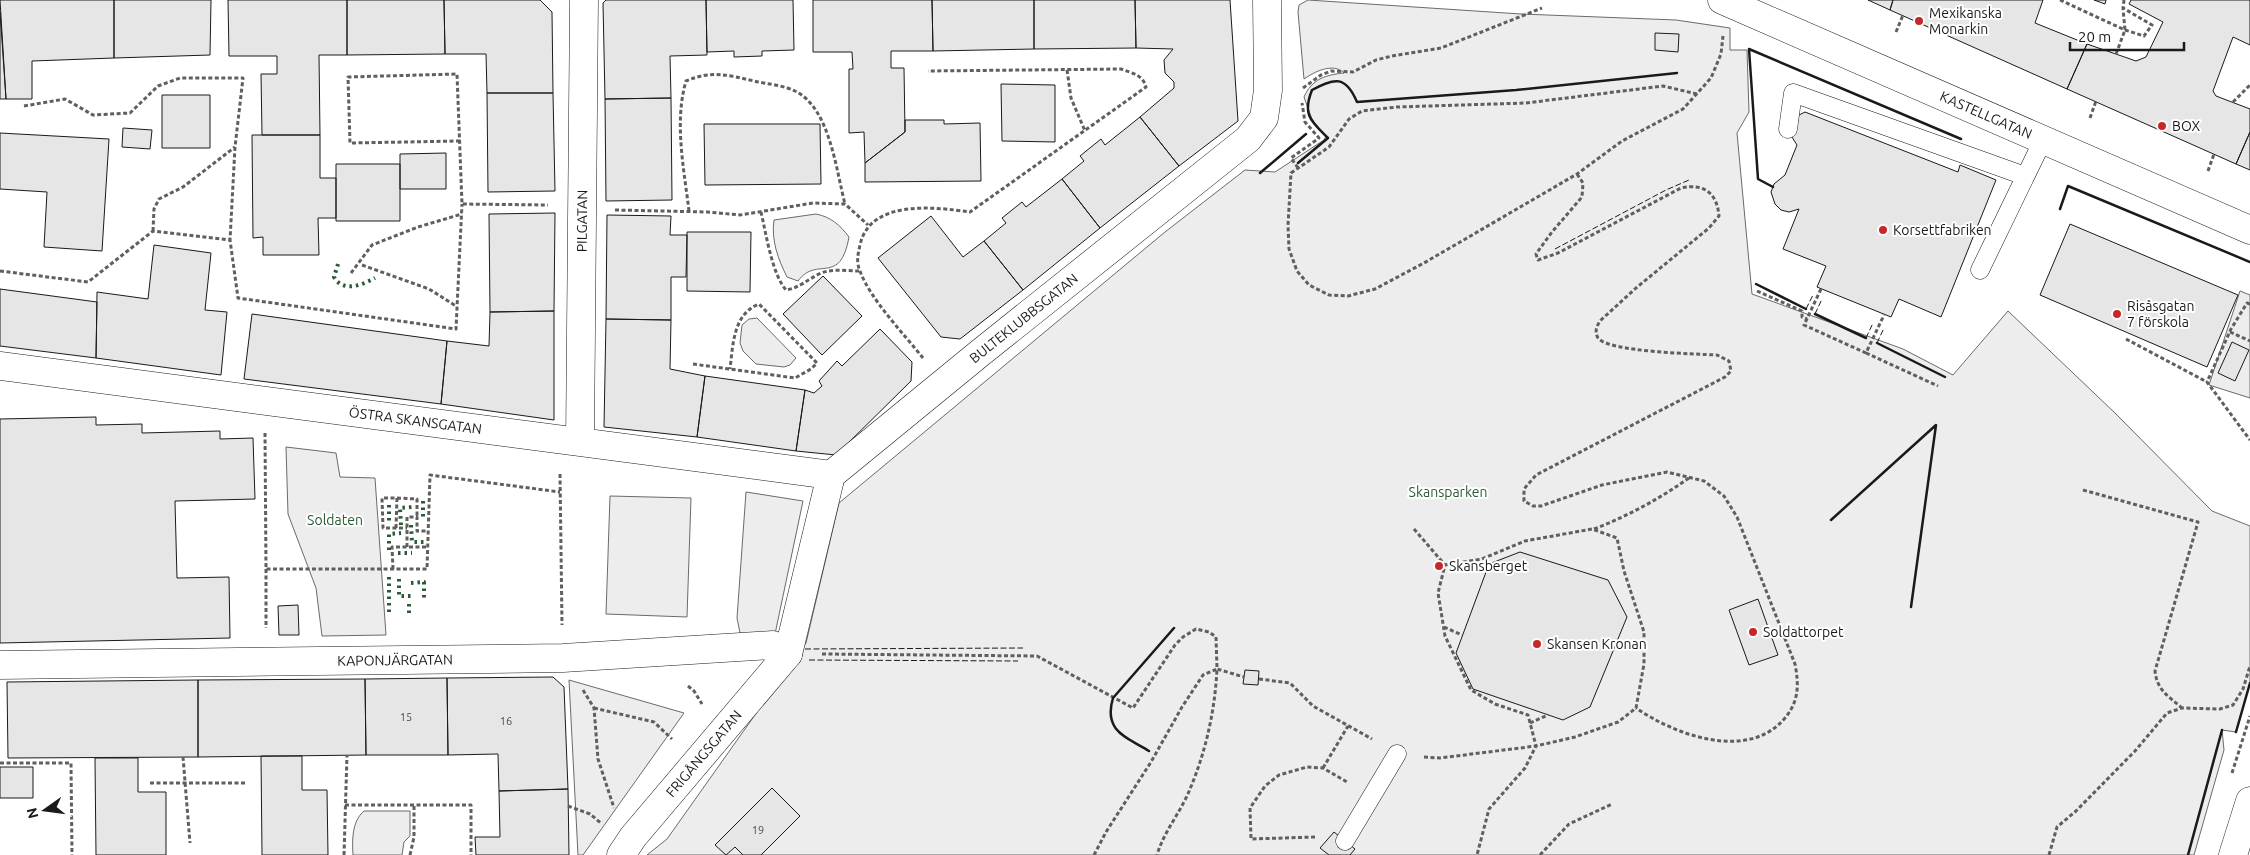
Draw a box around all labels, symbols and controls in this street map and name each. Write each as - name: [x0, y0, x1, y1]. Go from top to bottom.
- place label: Mexikanska Monarkin: [1929, 5, 2002, 37]
- marker: Mexikanska Monarkin: [1913, 15, 1925, 27]
- scale bar: [2070, 20, 2184, 52]
- text: 20 m: [2078, 28, 2111, 45]
- street label: KASTELLGATAN: [1938, 88, 2035, 142]
- place label: BOX: [2172, 118, 2201, 134]
- marker: BOX: [2156, 120, 2168, 132]
- street label: PILGATAN: [574, 190, 590, 252]
- place label: Korsettfabriken: [1893, 222, 1992, 238]
- marker: Korsettfabriken: [1877, 224, 1889, 236]
- street label: BULTEKLUBBSGATAN: [966, 270, 1081, 366]
- place label: Risåsgatan 7 förskola: [2127, 298, 2194, 330]
- marker: Risåsgatan 7 förskola: [2111, 308, 2123, 320]
- street label: ÖSTRA SKANSGATAN: [348, 403, 483, 437]
- park label: Skansparken: [1409, 484, 1487, 500]
- park label: Soldaten: [307, 512, 363, 528]
- place label: Skansberget: [1449, 558, 1528, 574]
- marker: Skansberget: [1433, 560, 1445, 572]
- place label: Soldattorpet: [1763, 624, 1844, 640]
- marker: Soldattorpet: [1747, 626, 1759, 638]
- place label: Skansen Kronan: [1547, 636, 1647, 652]
- marker: Skansen Kronan: [1531, 638, 1543, 650]
- street label: KAPONJÄRGATAN: [337, 651, 453, 669]
- street label: FRIGÅNGSGATAN: [663, 707, 745, 800]
- house number: 15: [400, 711, 412, 723]
- house number: 16: [500, 715, 512, 727]
- north arrow: [20, 785, 70, 835]
- text: N: [23, 806, 41, 820]
- house number: 19: [752, 824, 764, 836]

